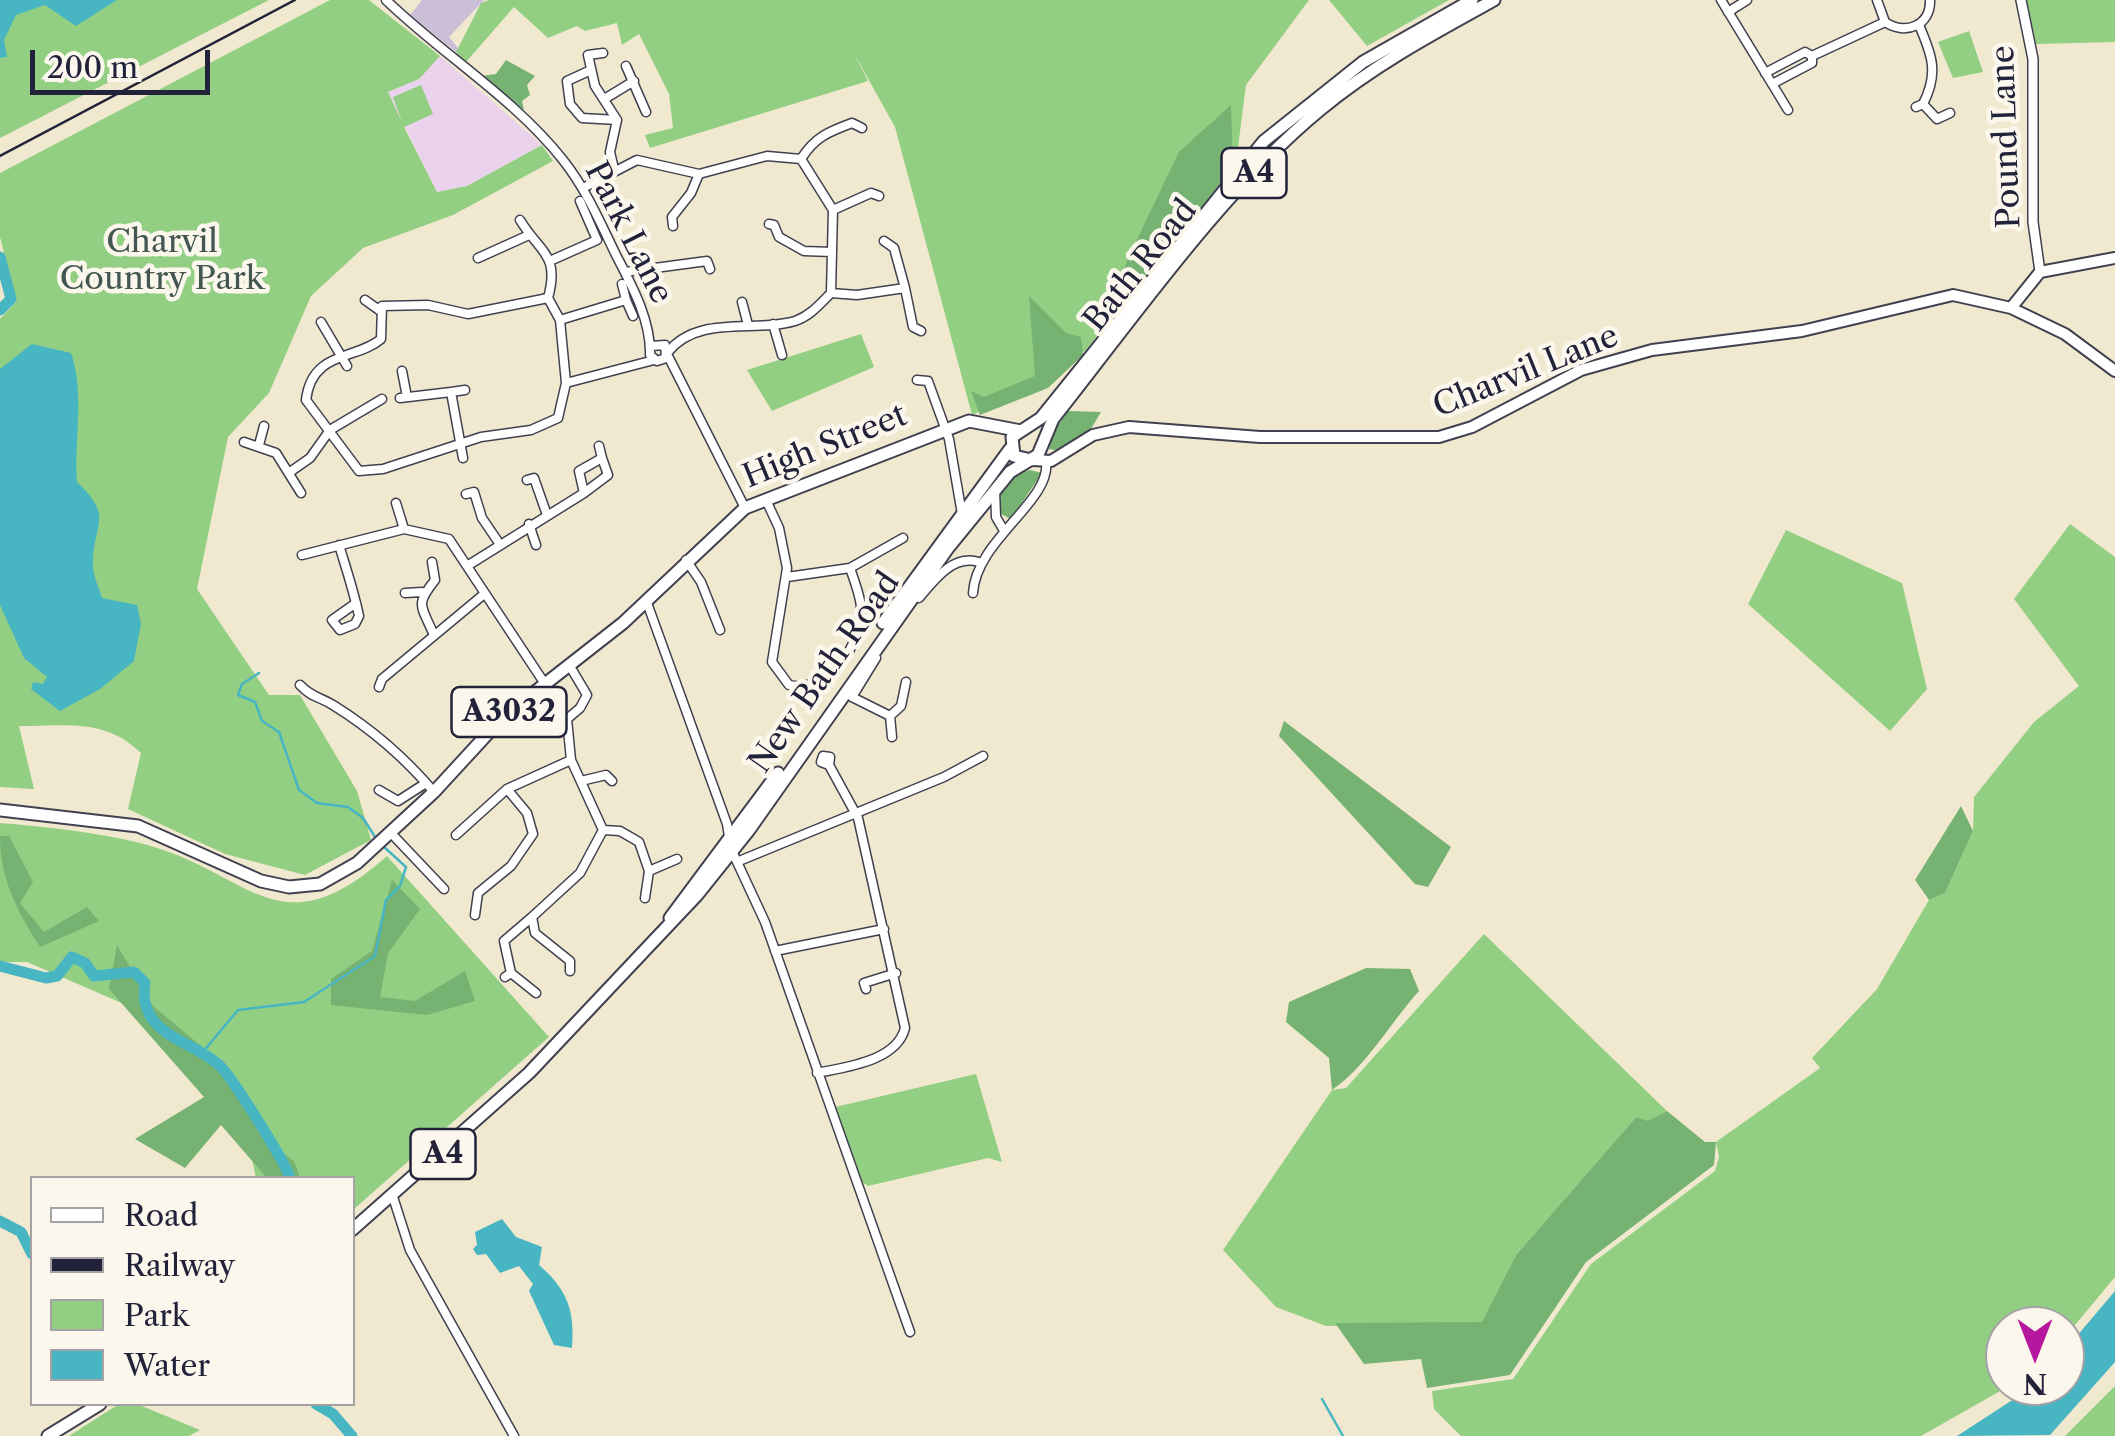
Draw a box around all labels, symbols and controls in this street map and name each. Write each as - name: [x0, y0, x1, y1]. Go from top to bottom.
- scale bar: [35, 30, 215, 92]
- street label: Pound Lane: [1985, 45, 2029, 229]
- text: 200 m: [47, 49, 138, 86]
- road number: A4: [1222, 148, 1286, 198]
- street label: Park Lane: [576, 156, 680, 310]
- street label: Bath Road: [1076, 192, 1206, 340]
- park label: Charvil Country Park: [60, 224, 264, 299]
- street label: Charvil Lane: [1428, 317, 1624, 427]
- street label: High Street: [737, 397, 913, 497]
- street label: New Bath Road: [742, 565, 908, 781]
- road number: A3032: [452, 687, 566, 737]
- road number: A4: [410, 1129, 476, 1179]
- legend: [30, 1176, 355, 1406]
- text: Road: [124, 1197, 198, 1234]
- text: Railway: [124, 1247, 235, 1284]
- text: Park: [124, 1297, 189, 1334]
- north arrow: [1985, 1306, 2085, 1406]
- text: Water: [124, 1347, 210, 1384]
- text: N: [2023, 1367, 2047, 1401]

